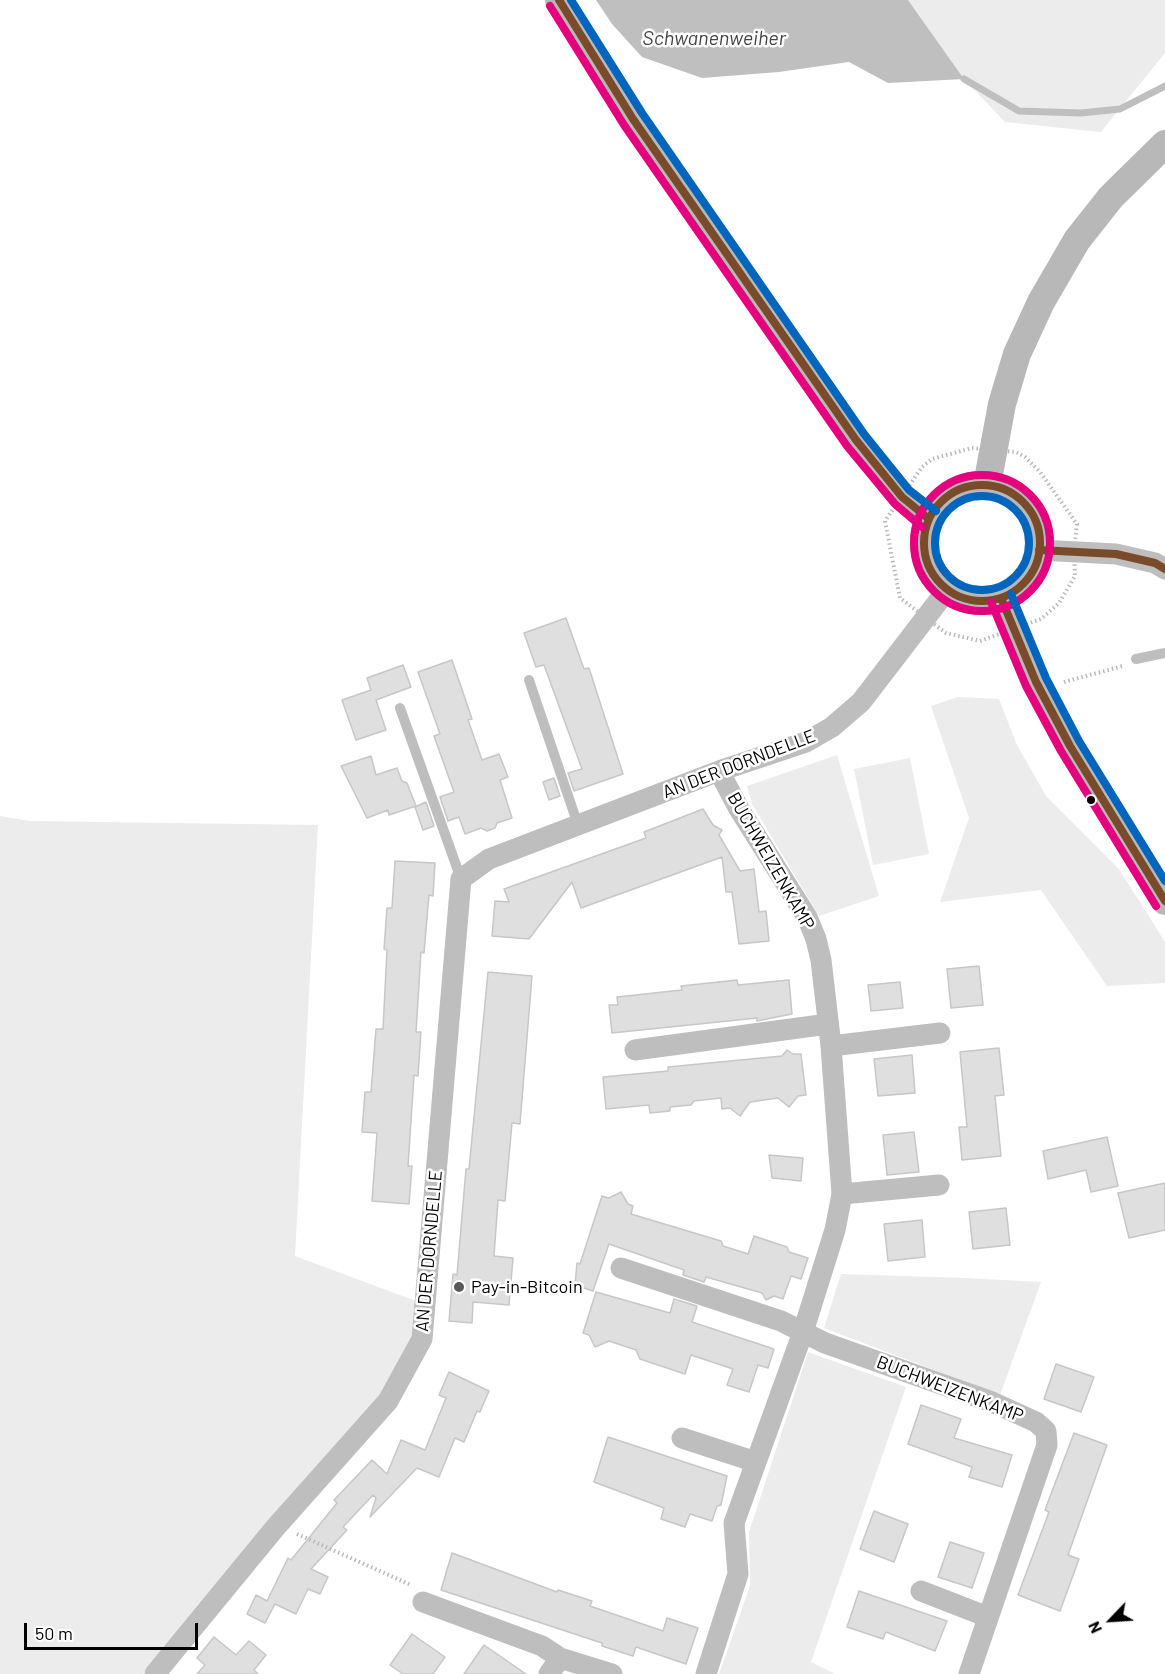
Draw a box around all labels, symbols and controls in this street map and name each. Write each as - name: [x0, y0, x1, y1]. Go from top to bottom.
- water label: Schwanenweiher: [642, 26, 786, 50]
- street label: AN DER DORNDELLE: [660, 725, 818, 803]
- street label: BUCHWEIZENKAMP: [723, 788, 819, 934]
- unlabelled marker: [1085, 794, 1097, 806]
- street label: AN DER DORNDELLE: [411, 1169, 447, 1333]
- place label: Pay-in-Bitcoin: [471, 1276, 583, 1298]
- marker: Pay-in-Bitcoin: [452, 1280, 466, 1294]
- street label: BUCHWEIZENKAMP: [874, 1351, 1026, 1427]
- north arrow: [1081, 1590, 1141, 1650]
- scale bar: [27, 1611, 201, 1649]
- text: N: [1083, 1619, 1105, 1637]
- text: 50 m: [35, 1622, 73, 1644]

